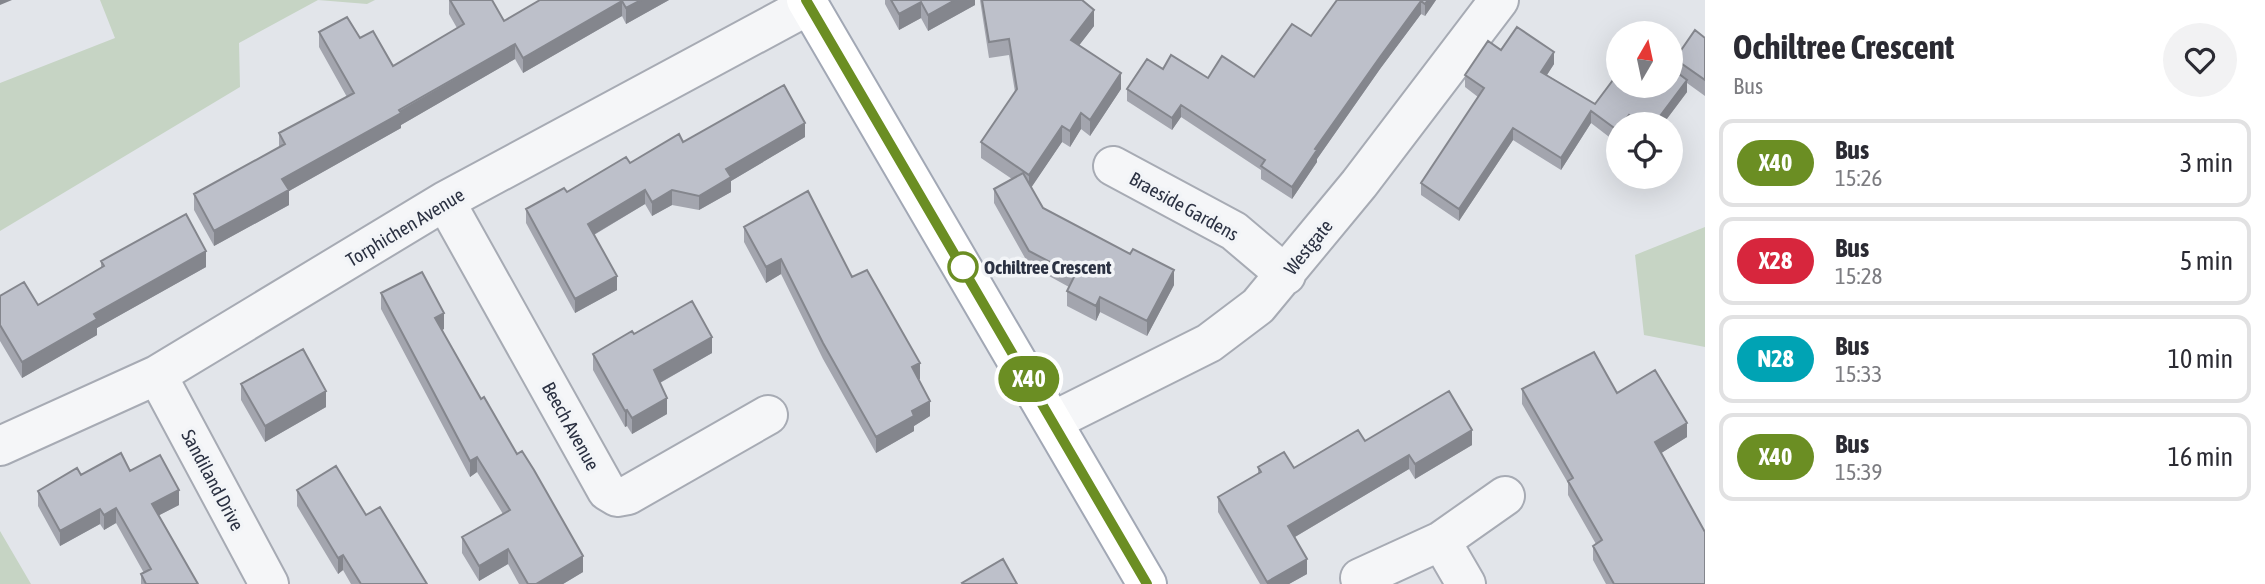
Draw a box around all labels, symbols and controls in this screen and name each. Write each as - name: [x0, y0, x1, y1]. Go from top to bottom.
- north arrow: [1606, 21, 1684, 98]
- map controls: [1606, 21, 1683, 189]
- button: heart: [2163, 23, 2237, 97]
- text: Ochiltree Crescent: [1733, 28, 1954, 66]
- text: Bus: [1733, 73, 1763, 99]
- button: locate: [1606, 112, 1683, 189]
- text: Bus: [1835, 135, 1869, 165]
- text: 3 min: [2180, 148, 2233, 178]
- text: X40: [1759, 149, 1792, 176]
- text: 15:26: [1835, 165, 1882, 191]
- street label: Braeside Gardens: [1126, 167, 1243, 245]
- street label: Torphichen Avenue: [342, 183, 468, 271]
- street label: Westgate: [1279, 215, 1337, 279]
- text: Bus: [1835, 233, 1869, 263]
- text: 5 min: [2180, 246, 2233, 276]
- text: X28: [1759, 247, 1792, 274]
- marker: Ochiltree Crescent: [948, 252, 978, 282]
- place label: Ochiltree Crescent: [984, 256, 1112, 278]
- text: 15:28: [1835, 263, 1882, 289]
- text: Bus: [1835, 331, 1869, 361]
- text: 10 min: [2168, 344, 2233, 374]
- text: N28: [1757, 345, 1794, 372]
- line badge: X40: [989, 356, 1069, 402]
- text: 15:33: [1835, 361, 1882, 387]
- text: X40: [1012, 365, 1046, 392]
- street label: Beech Avenue: [538, 378, 604, 474]
- street label: Sandiland Drive: [177, 426, 249, 534]
- text: Bus: [1835, 429, 1869, 459]
- text: 16 min: [2168, 442, 2233, 472]
- text: X40: [1759, 443, 1792, 470]
- text: 15:39: [1835, 459, 1882, 485]

